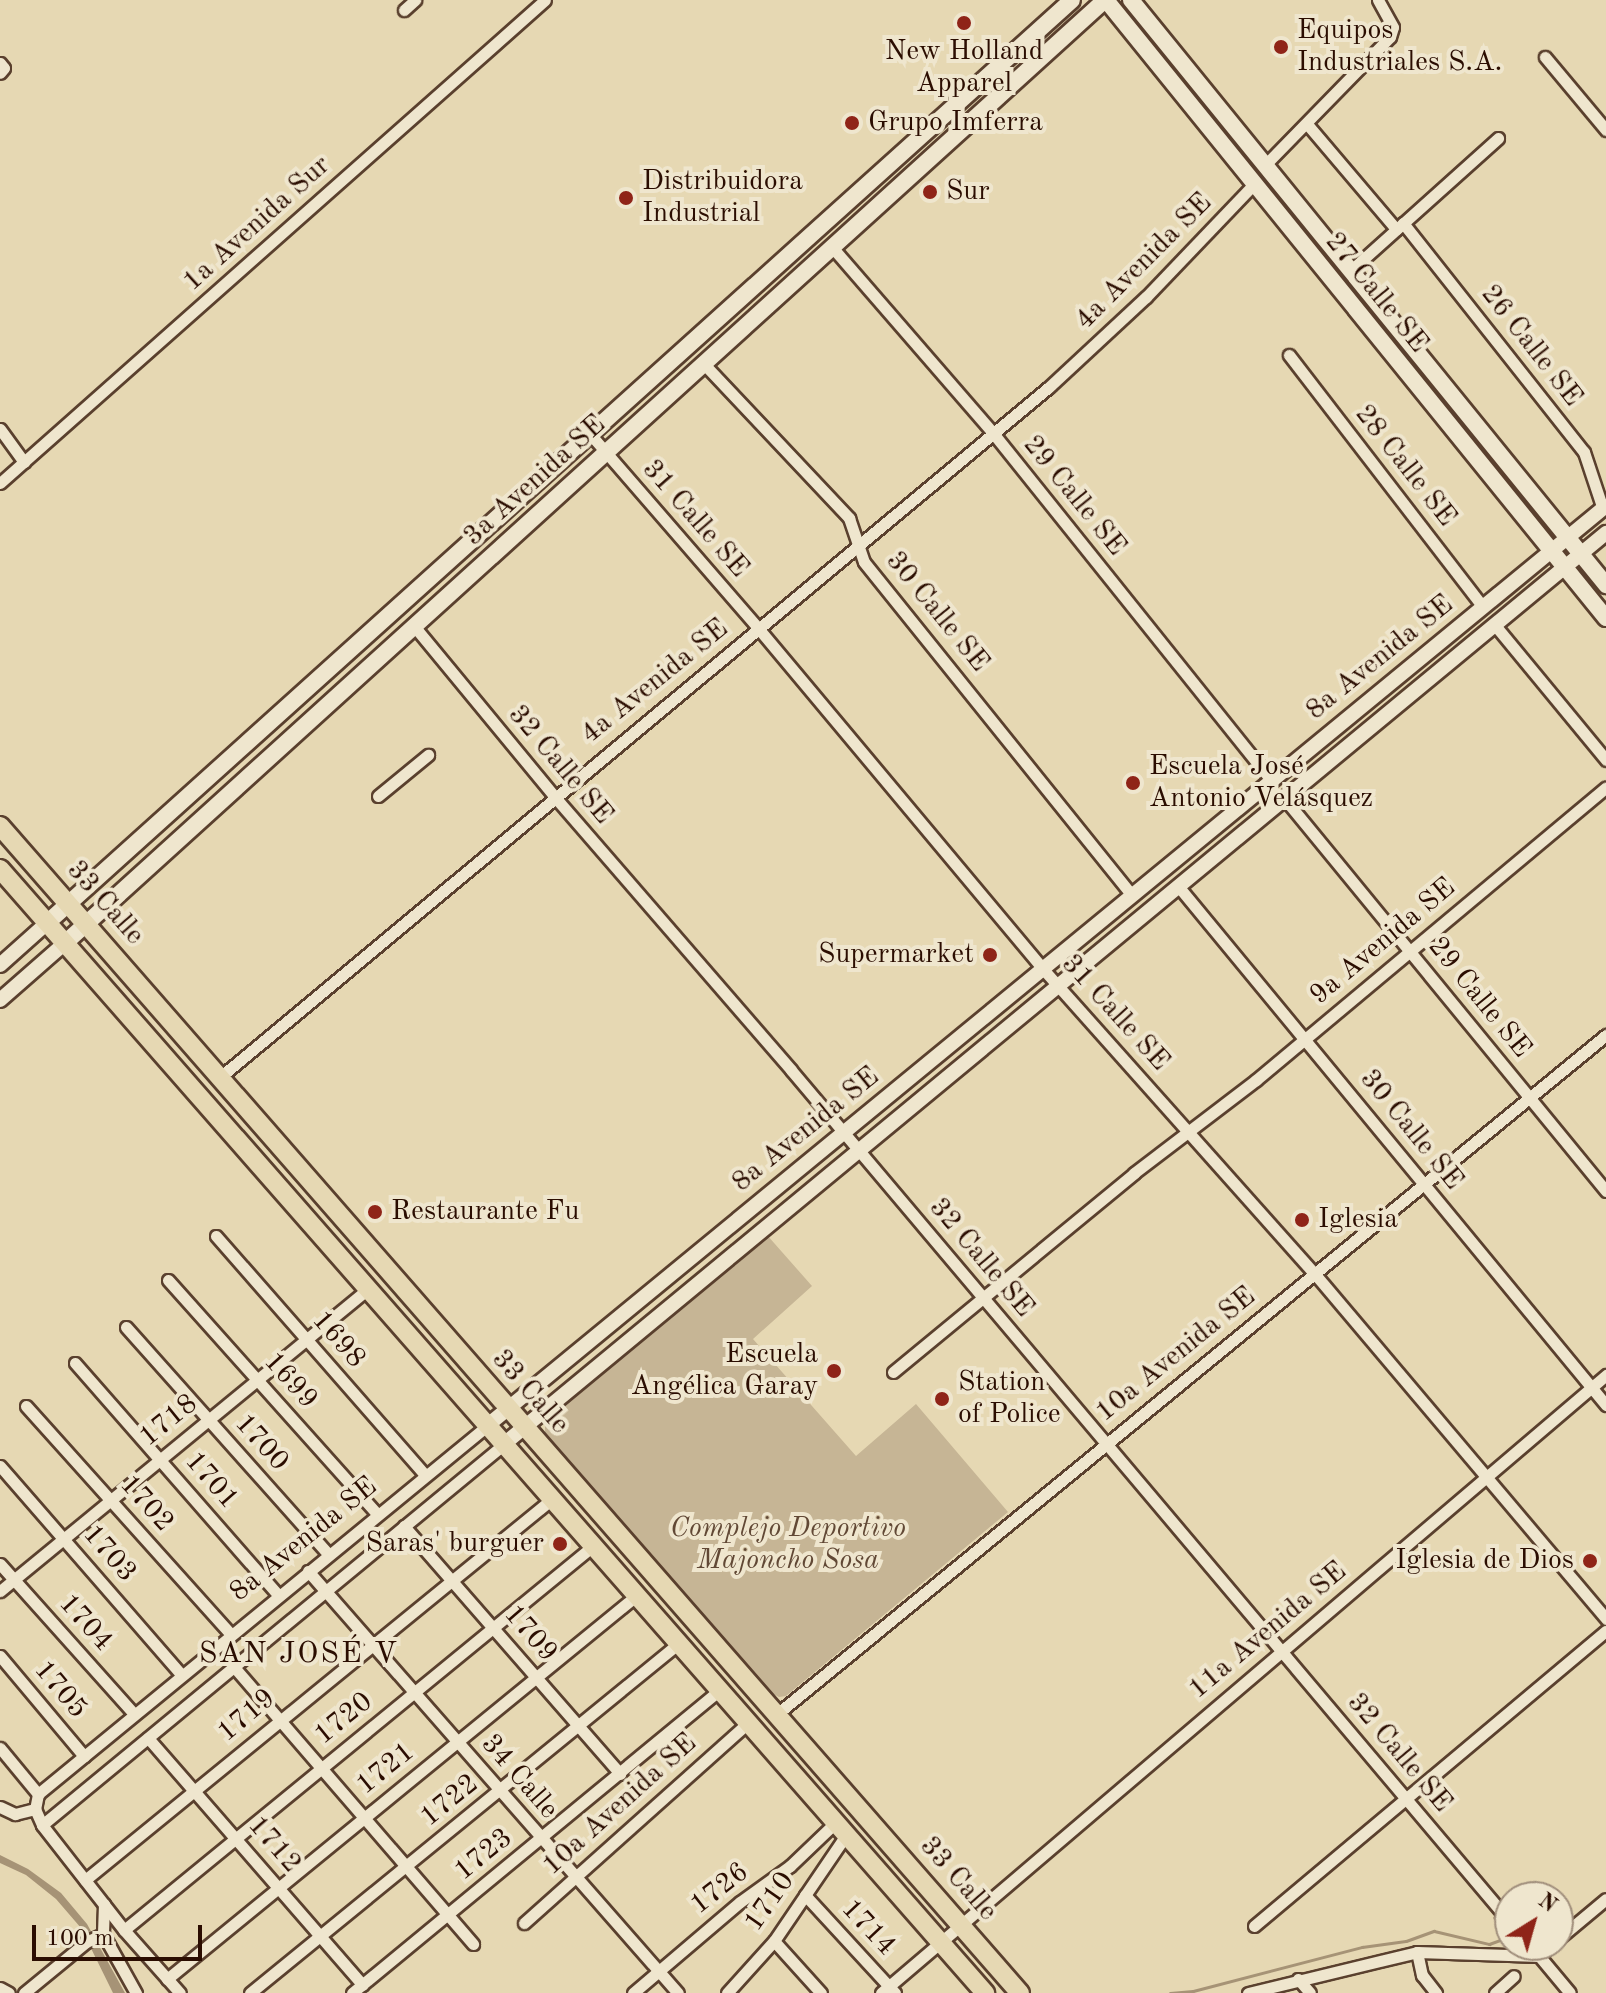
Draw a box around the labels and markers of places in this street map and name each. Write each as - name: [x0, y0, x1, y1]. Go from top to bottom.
- marker: New Holland Apparel: [955, 14, 973, 32]
- place label: Equipos Industriales S.A.: [1297, 14, 1502, 80]
- place label: New Holland Apparel: [885, 35, 1043, 101]
- marker: Equipos Industriales S.A.: [1272, 38, 1290, 56]
- place label: Grupo Imferra: [868, 106, 1043, 140]
- marker: Grupo Imferra: [843, 114, 861, 132]
- place label: Distribuidora Industrial: [642, 165, 803, 231]
- place label: Sur: [946, 175, 990, 209]
- marker: Sur: [921, 183, 939, 201]
- marker: Distribuidora Industrial: [617, 189, 635, 207]
- place label: Escuela José Antonio Velásquez: [1149, 750, 1373, 816]
- marker: Escuela José Antonio Velásquez: [1124, 774, 1142, 792]
- place label: Supermarket: [818, 938, 974, 972]
- marker: Supermarket: [981, 946, 999, 964]
- place label: Restaurante Fu: [391, 1195, 579, 1229]
- marker: Restaurante Fu: [366, 1203, 384, 1221]
- place label: Iglesia: [1318, 1203, 1398, 1237]
- marker: Iglesia: [1293, 1211, 1311, 1229]
- place label: Escuela Angélica Garay: [631, 1338, 818, 1404]
- marker: Escuela Angélica Garay: [825, 1362, 843, 1380]
- place label: Station of Police: [958, 1366, 1061, 1432]
- marker: Station of Police: [933, 1390, 951, 1408]
- place label: Saras' burguer: [366, 1527, 544, 1561]
- marker: Saras' burguer: [551, 1535, 569, 1553]
- place label: Iglesia de Dios: [1395, 1544, 1574, 1578]
- marker: Iglesia de Dios: [1581, 1552, 1599, 1570]

